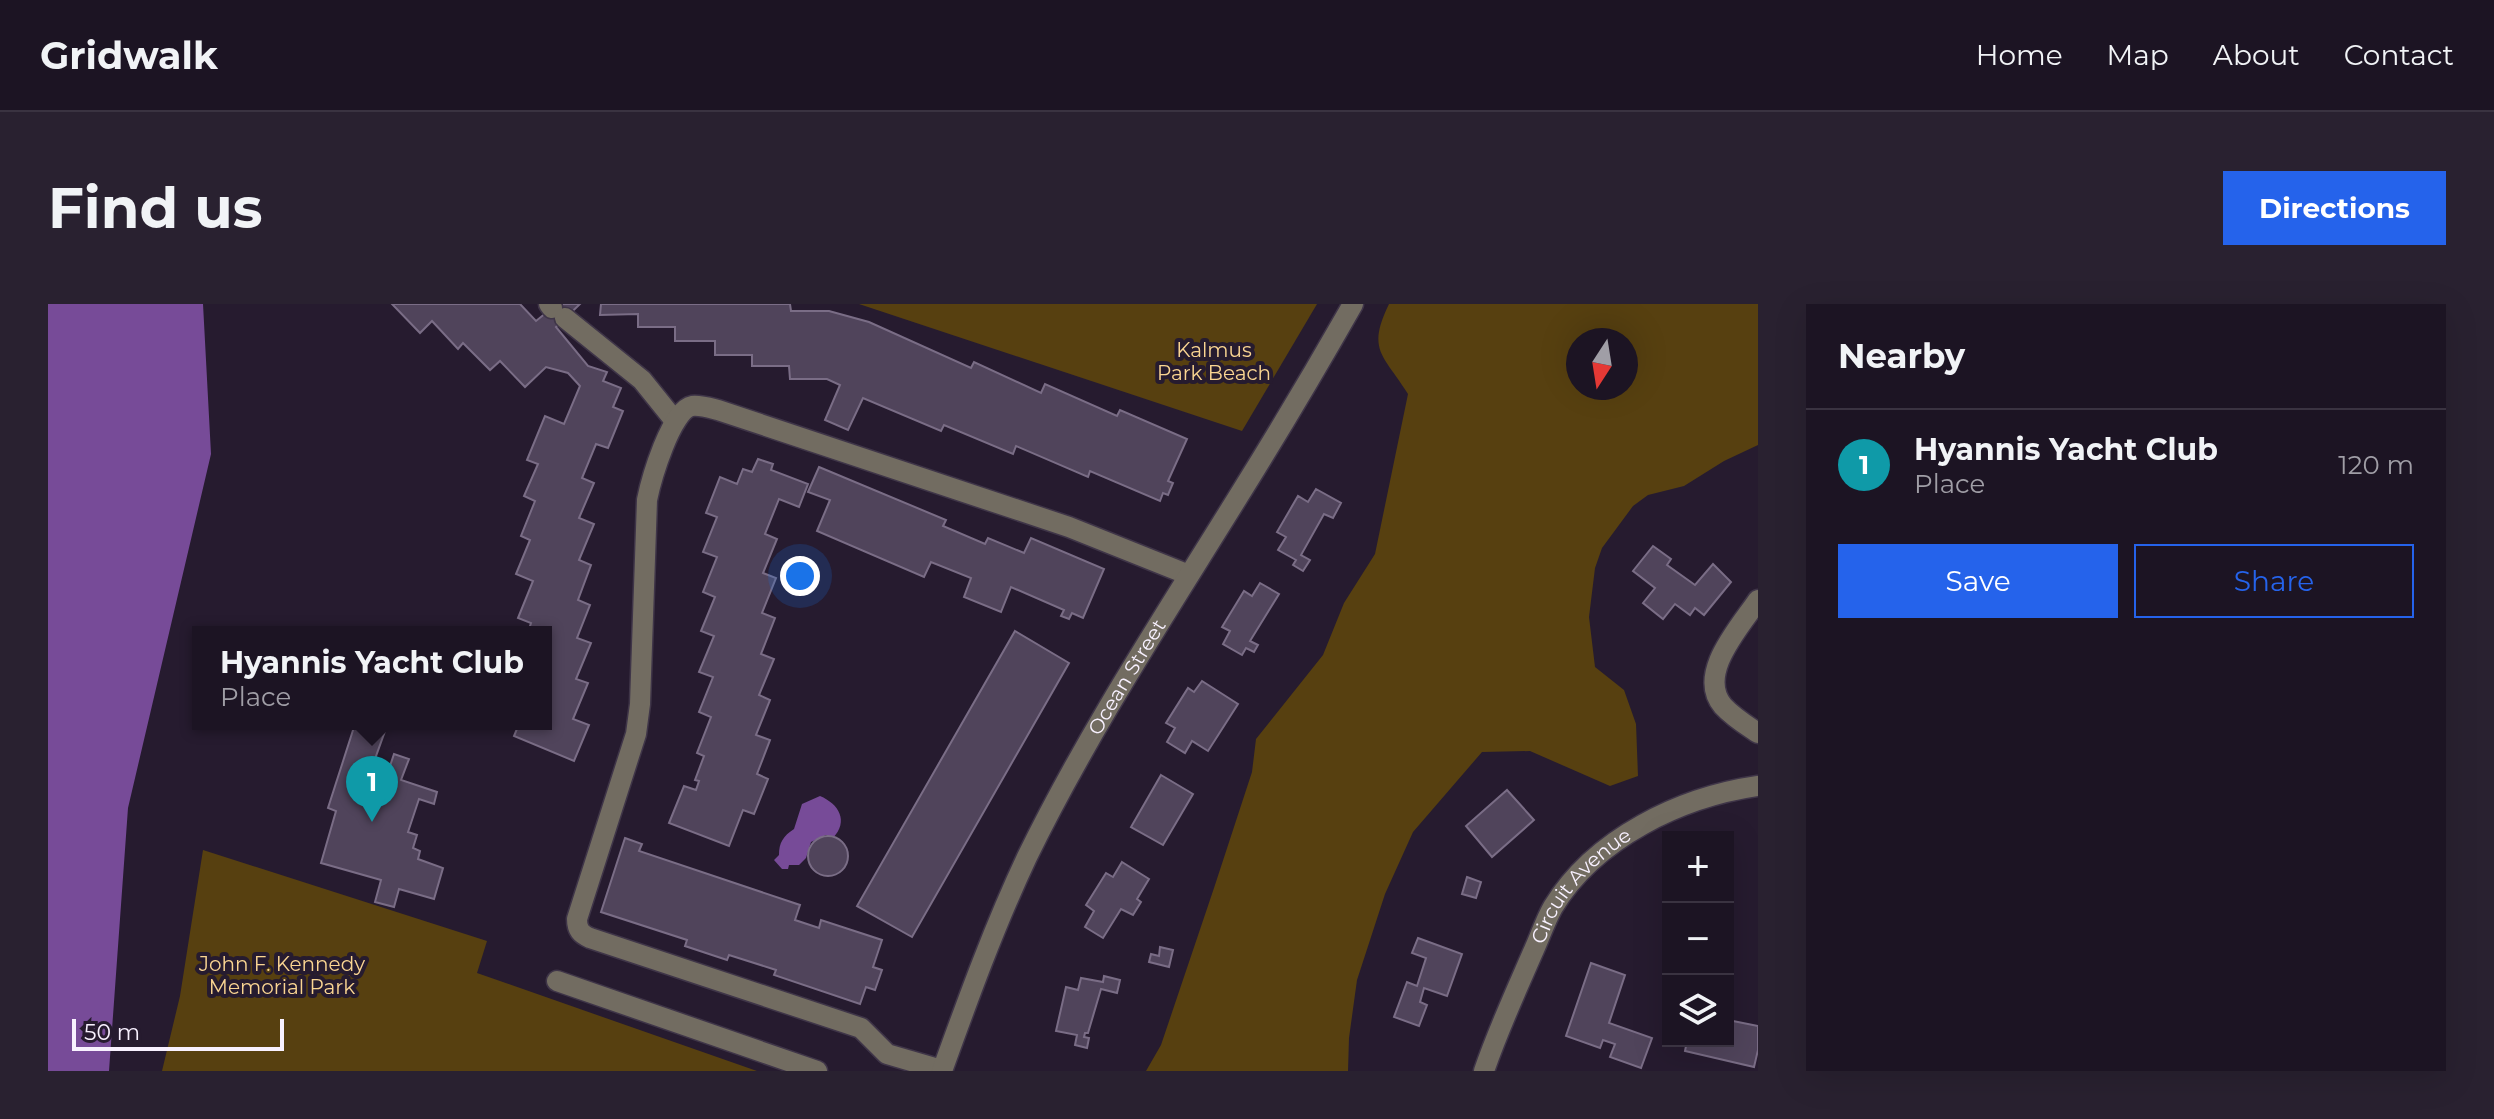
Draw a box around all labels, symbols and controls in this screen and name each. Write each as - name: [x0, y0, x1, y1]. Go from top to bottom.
- text: Gridwalk: [40, 32, 218, 79]
- text: Home: [1976, 38, 2063, 72]
- text: Map: [2107, 38, 2169, 72]
- text: About: [2213, 38, 2300, 72]
- text: Contact: [2344, 38, 2454, 72]
- button: Directions: [2223, 171, 2446, 245]
- text: Find us: [48, 174, 262, 242]
- north arrow: [1566, 328, 1638, 400]
- text: Nearby: [1838, 335, 1965, 377]
- park label: Kalmus Park Beach: [1157, 338, 1271, 385]
- text: Hyannis Yacht Club: [1914, 431, 2218, 468]
- text: 1: [1859, 449, 1869, 481]
- text: 120 m: [2338, 449, 2414, 481]
- text: Place: [1914, 468, 1985, 500]
- button: Save: [1838, 544, 2118, 618]
- button: Share: [2134, 544, 2414, 618]
- your location: [780, 556, 820, 596]
- street label: Ocean Street: [1083, 615, 1171, 739]
- popup: [192, 626, 552, 730]
- text: Hyannis Yacht Club: [220, 644, 524, 681]
- text: Place: [220, 681, 291, 713]
- pin: 1: [346, 756, 398, 822]
- street label: Circuit Avenue: [1526, 823, 1635, 947]
- map controls: [1662, 831, 1734, 1047]
- button: +: [1662, 831, 1734, 903]
- button: −: [1662, 903, 1734, 975]
- park label: John F. Kennedy Memorial Park: [198, 952, 365, 999]
- button: layers: [1662, 975, 1734, 1047]
- scale bar: [72, 1015, 284, 1051]
- text: 50 m: [84, 1019, 140, 1046]

